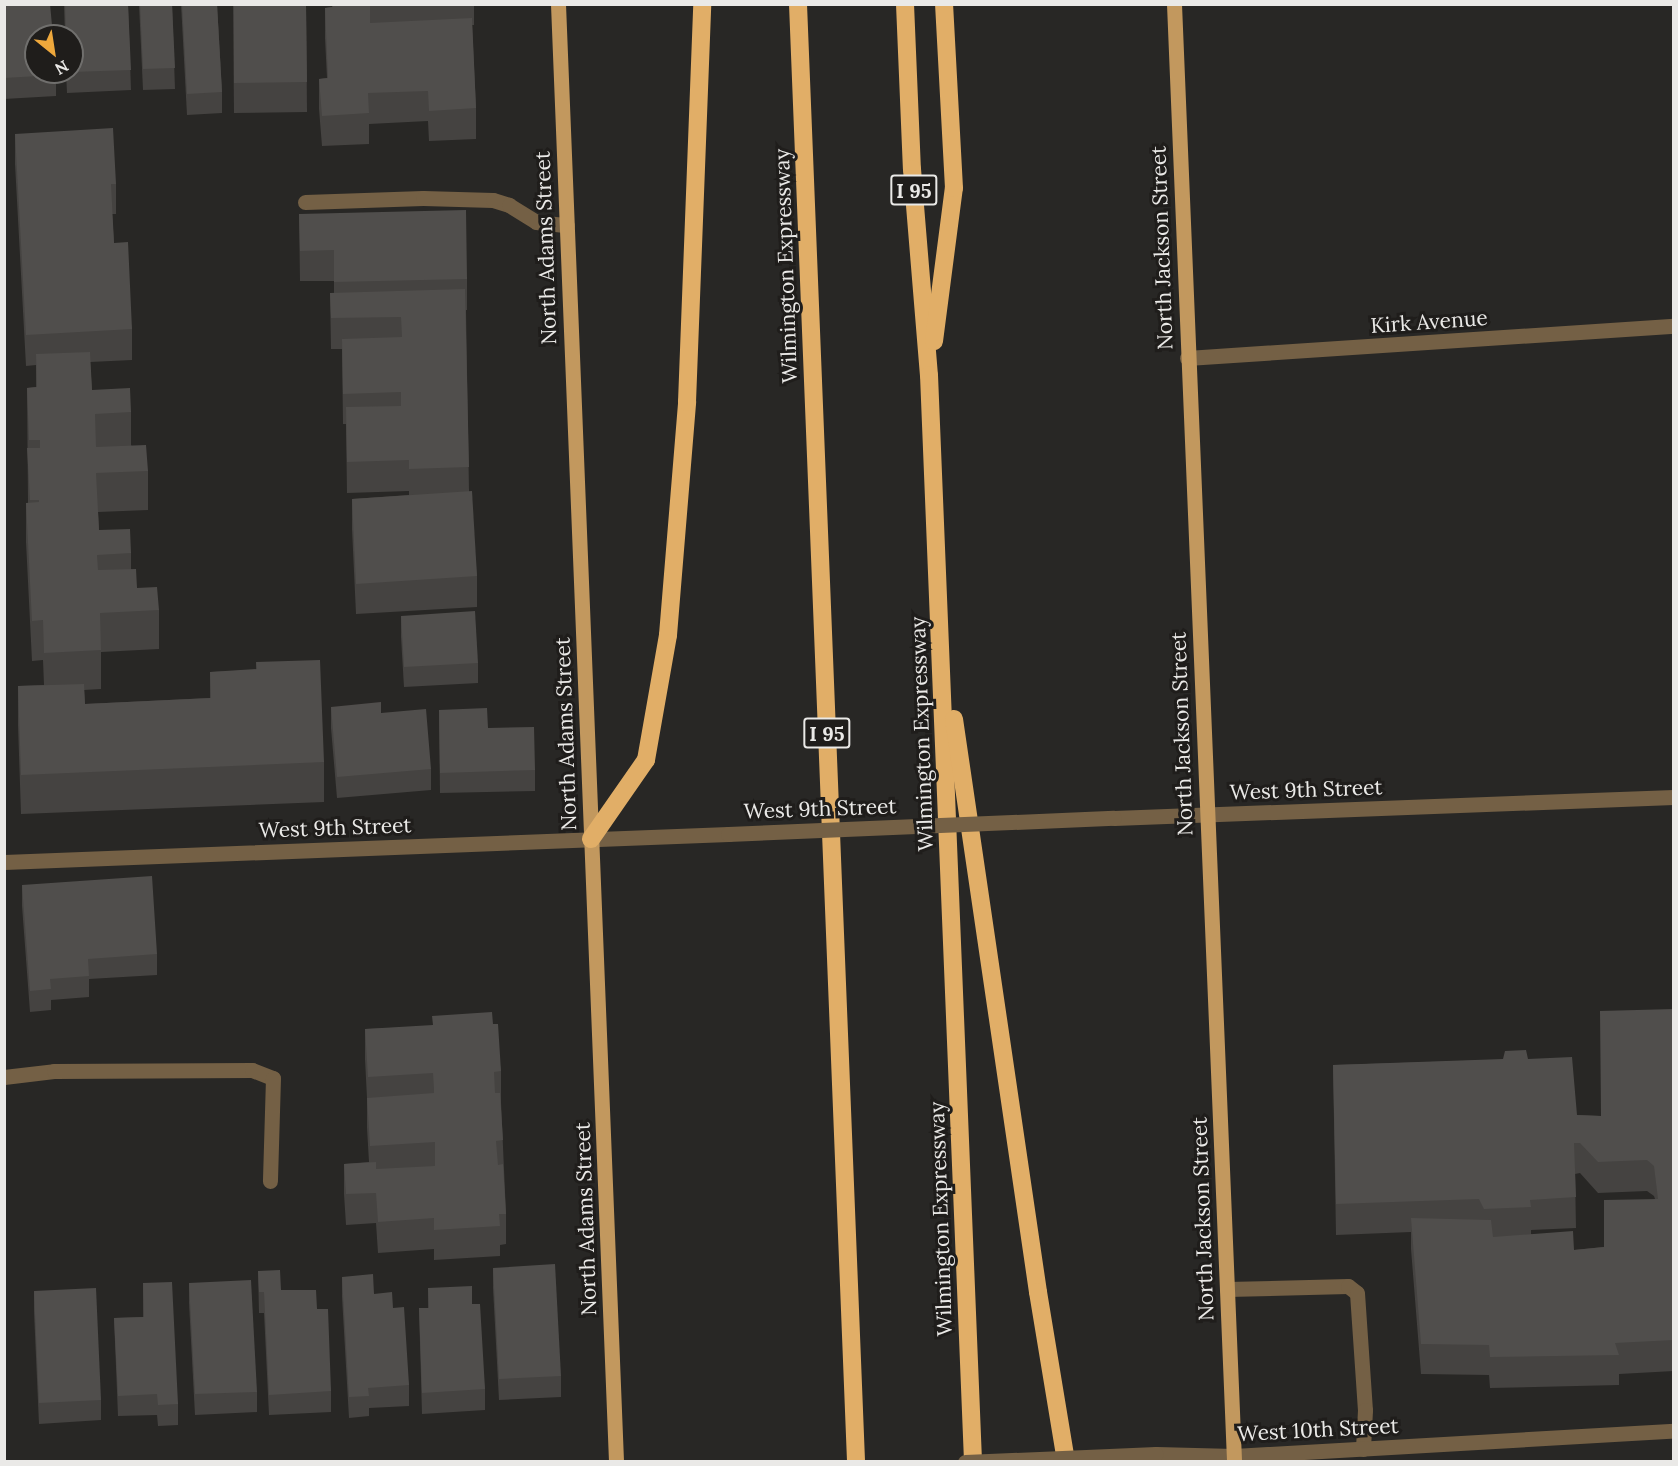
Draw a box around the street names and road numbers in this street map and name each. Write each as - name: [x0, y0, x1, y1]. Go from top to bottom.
- street label: North Jackson Street: [1146, 146, 1178, 350]
- street label: Wilmington Expressway: [769, 148, 803, 384]
- street label: North Adams Street: [530, 151, 562, 345]
- road number: I 95: [890, 173, 938, 207]
- street label: Kirk Avenue: [1370, 305, 1488, 339]
- street label: Wilmington Expressway: [905, 616, 939, 852]
- street label: North Jackson Street: [1166, 632, 1198, 836]
- street label: North Adams Street: [550, 637, 582, 831]
- road number: I 95: [803, 716, 851, 750]
- street label: West 9th Street: [1229, 775, 1383, 805]
- street label: West 9th Street: [743, 794, 897, 824]
- street label: West 9th Street: [258, 813, 412, 843]
- street label: Wilmington Expressway: [924, 1101, 958, 1337]
- street label: North Jackson Street: [1187, 1117, 1219, 1321]
- street label: North Adams Street: [570, 1122, 602, 1316]
- street label: West 10th Street: [1237, 1413, 1399, 1447]

